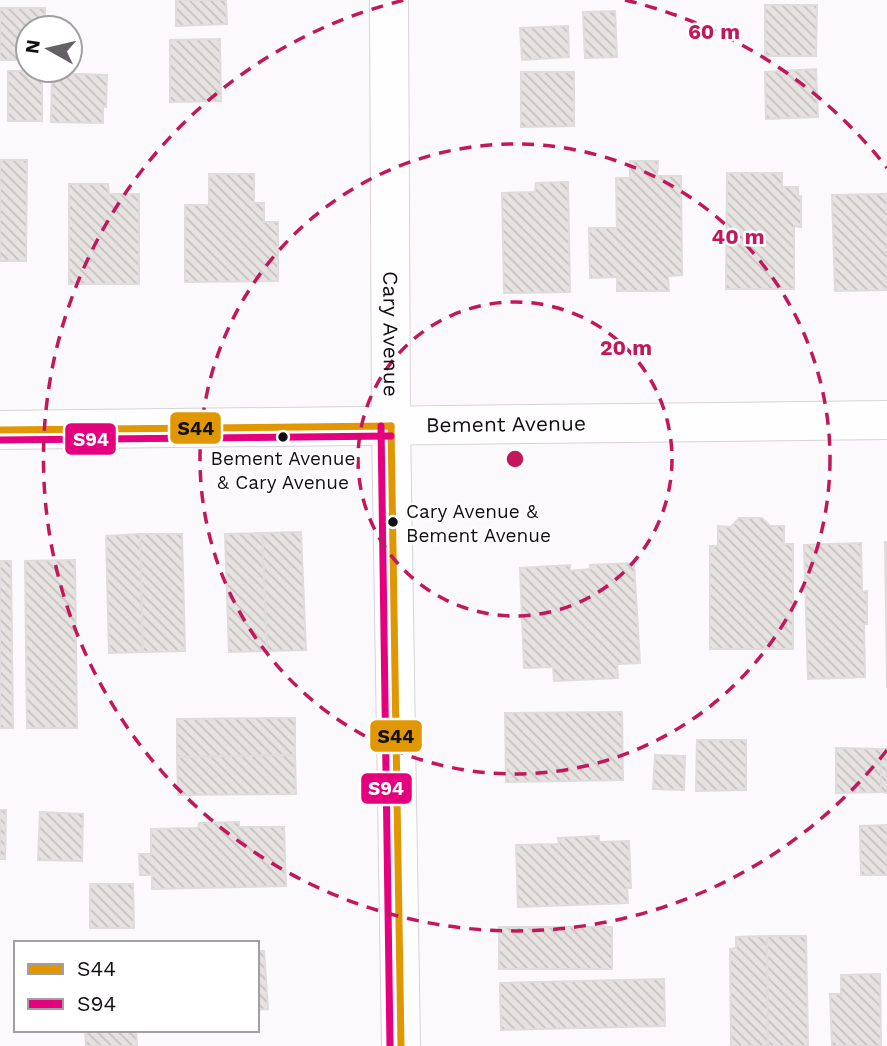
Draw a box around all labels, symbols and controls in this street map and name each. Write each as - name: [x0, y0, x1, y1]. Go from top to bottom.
- north arrow: [14, 14, 84, 84]
- text: 60 m: [688, 19, 740, 44]
- text: N: [20, 38, 45, 55]
- text: 40 m: [712, 224, 764, 249]
- street label: Cary Avenue: [378, 271, 404, 397]
- text: 20 m: [600, 335, 652, 360]
- street label: Bement Avenue: [426, 410, 586, 437]
- line badge: S44: [169, 411, 222, 445]
- text: S44: [178, 417, 214, 440]
- line badge: S94: [64, 422, 117, 456]
- text: S94: [73, 428, 109, 451]
- marker: Bement Avenue & Cary Avenue: [276, 430, 290, 444]
- place label: Bement Avenue & Cary Avenue: [211, 447, 355, 494]
- centre of rings: [503, 447, 527, 471]
- place label: Cary Avenue & Bement Avenue: [406, 500, 551, 547]
- marker: Cary Avenue & Bement Avenue: [386, 515, 400, 529]
- line badge: S44: [369, 719, 423, 753]
- text: S44: [378, 725, 414, 748]
- line badge: S94: [360, 772, 413, 805]
- text: S94: [368, 777, 404, 800]
- legend: [14, 941, 259, 1032]
- text: S44: [77, 956, 116, 981]
- text: S94: [77, 991, 116, 1016]

